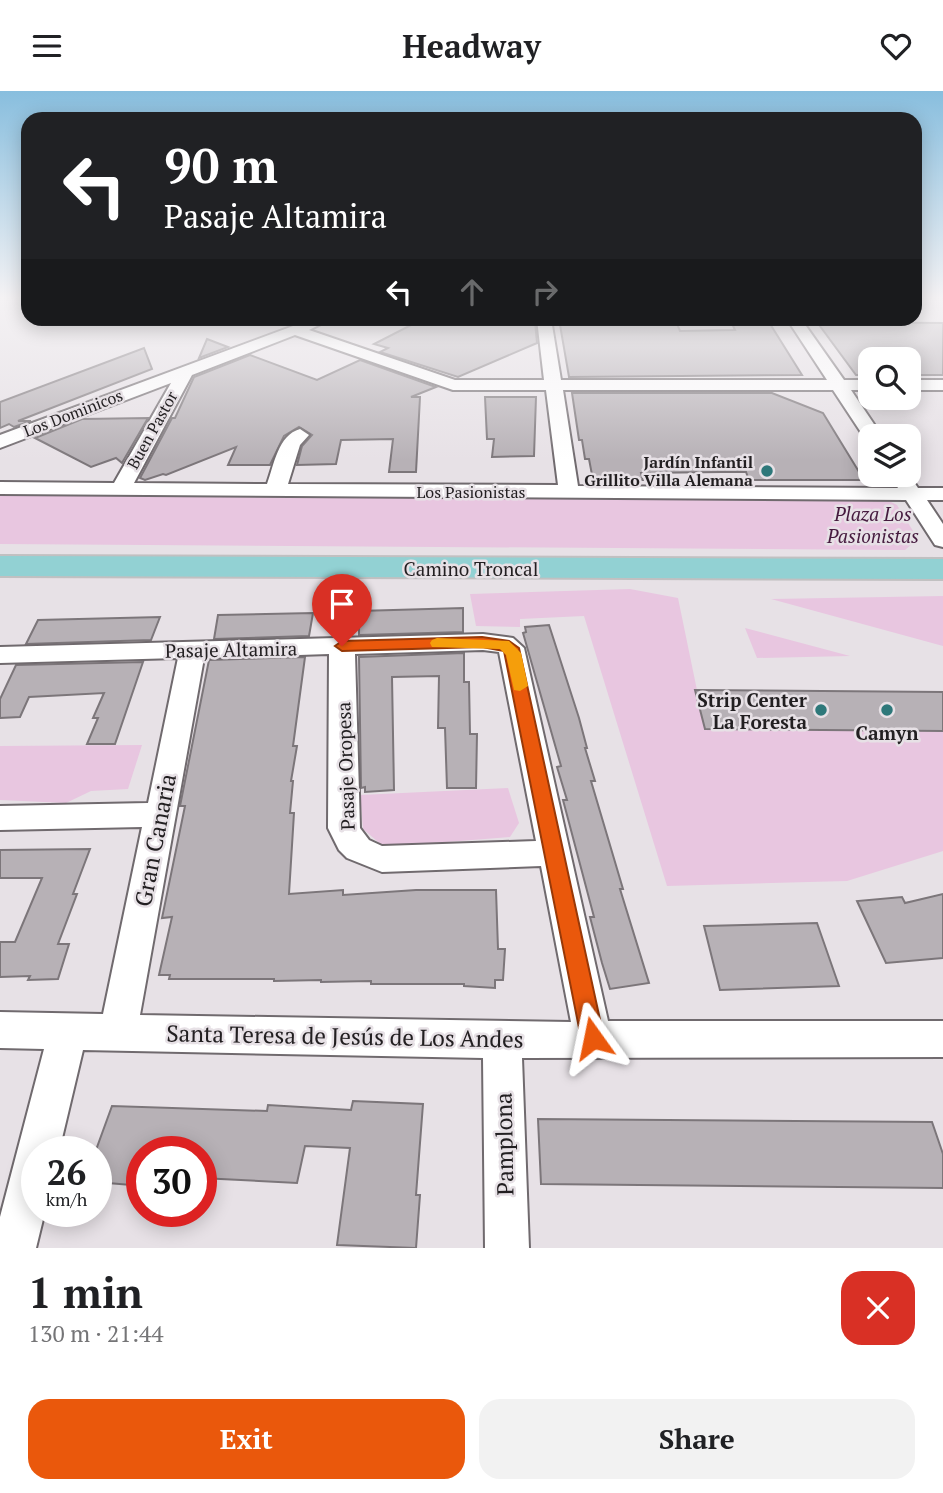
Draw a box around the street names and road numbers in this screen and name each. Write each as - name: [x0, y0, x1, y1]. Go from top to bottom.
- street label: Los Dominicos: [20, 384, 126, 442]
- street label: Buen Pastor: [122, 386, 183, 473]
- street label: Los Pasionistas: [417, 481, 525, 503]
- street label: Camino Troncal: [404, 556, 538, 581]
- street label: Pasaje Altamira: [165, 635, 298, 663]
- street label: Pasaje Oropesa: [330, 701, 360, 831]
- street label: Gran Canaria: [127, 771, 183, 909]
- street label: Santa Teresa de Jesús de Los Andes: [166, 1017, 524, 1055]
- street label: Pamplona: [488, 1092, 520, 1196]

